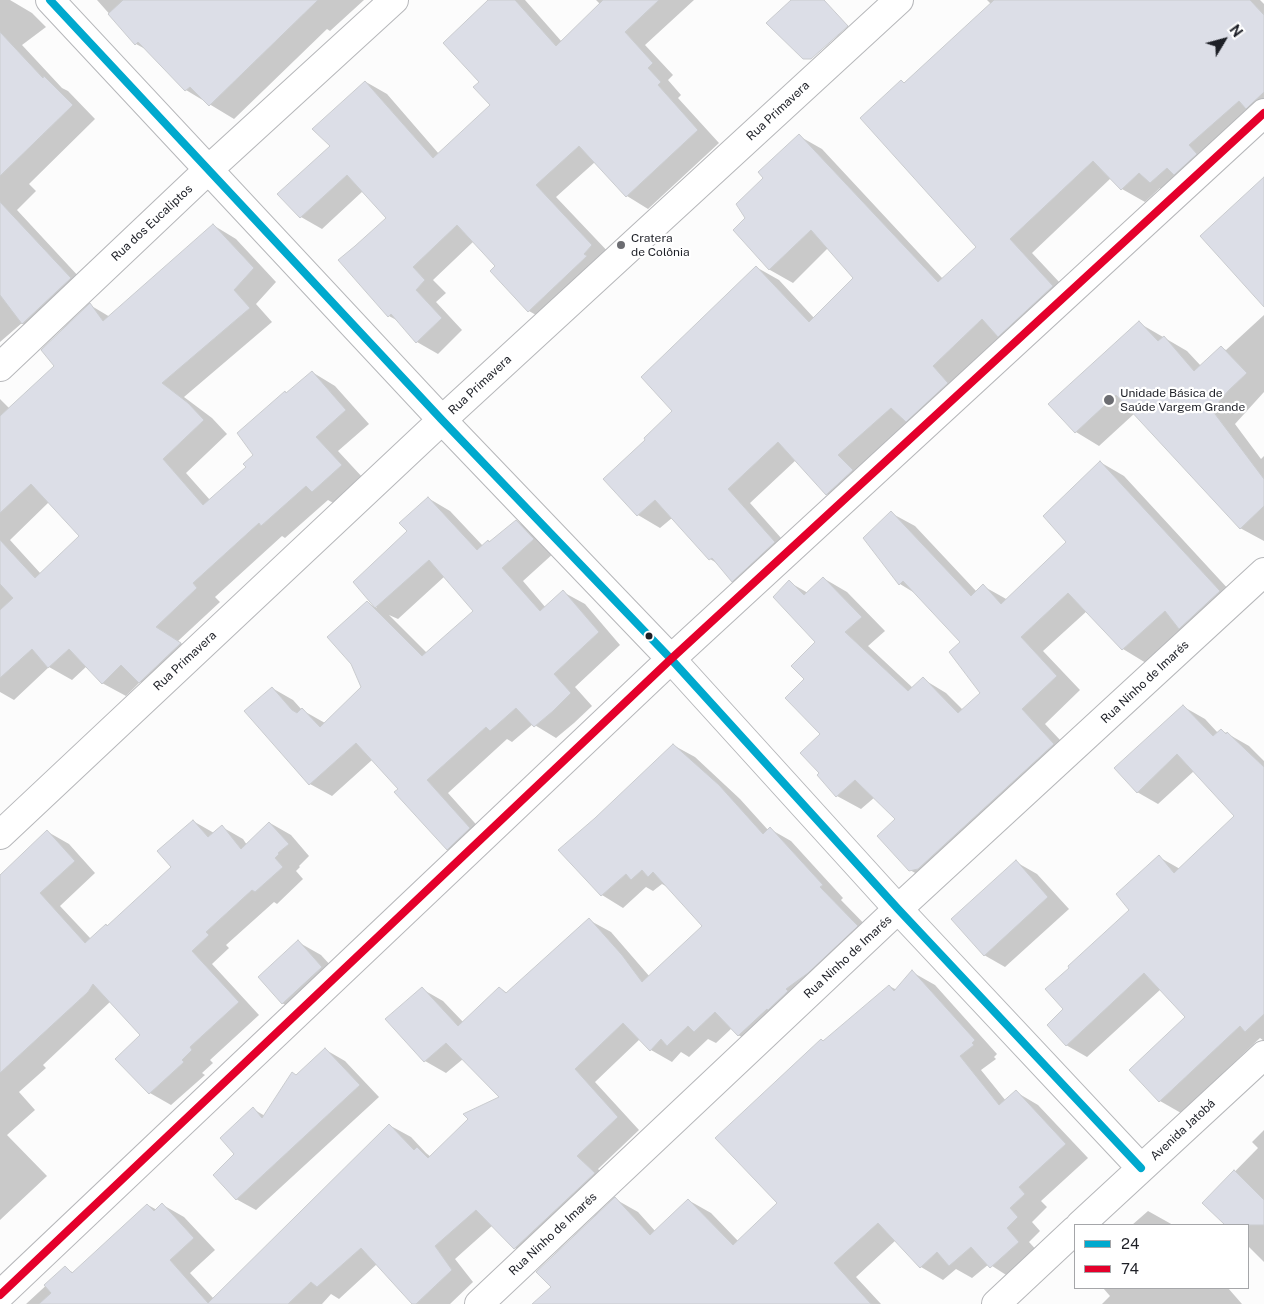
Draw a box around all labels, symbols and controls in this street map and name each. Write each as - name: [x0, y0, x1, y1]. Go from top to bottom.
- north arrow: [1199, 15, 1249, 65]
- text: N: [1226, 22, 1246, 40]
- street label: Rua Primavera: [744, 78, 812, 144]
- street label: Rua dos Eucaliptos: [108, 182, 196, 264]
- place label: Cratera de Colônia: [631, 231, 690, 259]
- marker: Cratera de Colônia: [615, 239, 627, 251]
- street label: Rua Primavera: [446, 352, 514, 418]
- place label: Unidade Básica de Saúde Vargem Grande: [1120, 386, 1245, 414]
- marker: Unidade Básica de Saúde Vargem Grande: [1102, 393, 1116, 407]
- street label: Rua Primavera: [151, 628, 219, 694]
- unlabelled marker: [644, 631, 654, 641]
- street label: Rua Ninho de Imarés: [1098, 638, 1192, 726]
- street label: Rua Ninho de Imarés: [801, 913, 895, 1001]
- street label: Avenida Jatobá: [1148, 1096, 1218, 1164]
- street label: Rua Ninho de Imarés: [506, 1190, 600, 1278]
- legend: [1074, 1224, 1249, 1289]
- text: 24: [1121, 1235, 1139, 1252]
- text: 74: [1121, 1260, 1139, 1277]

